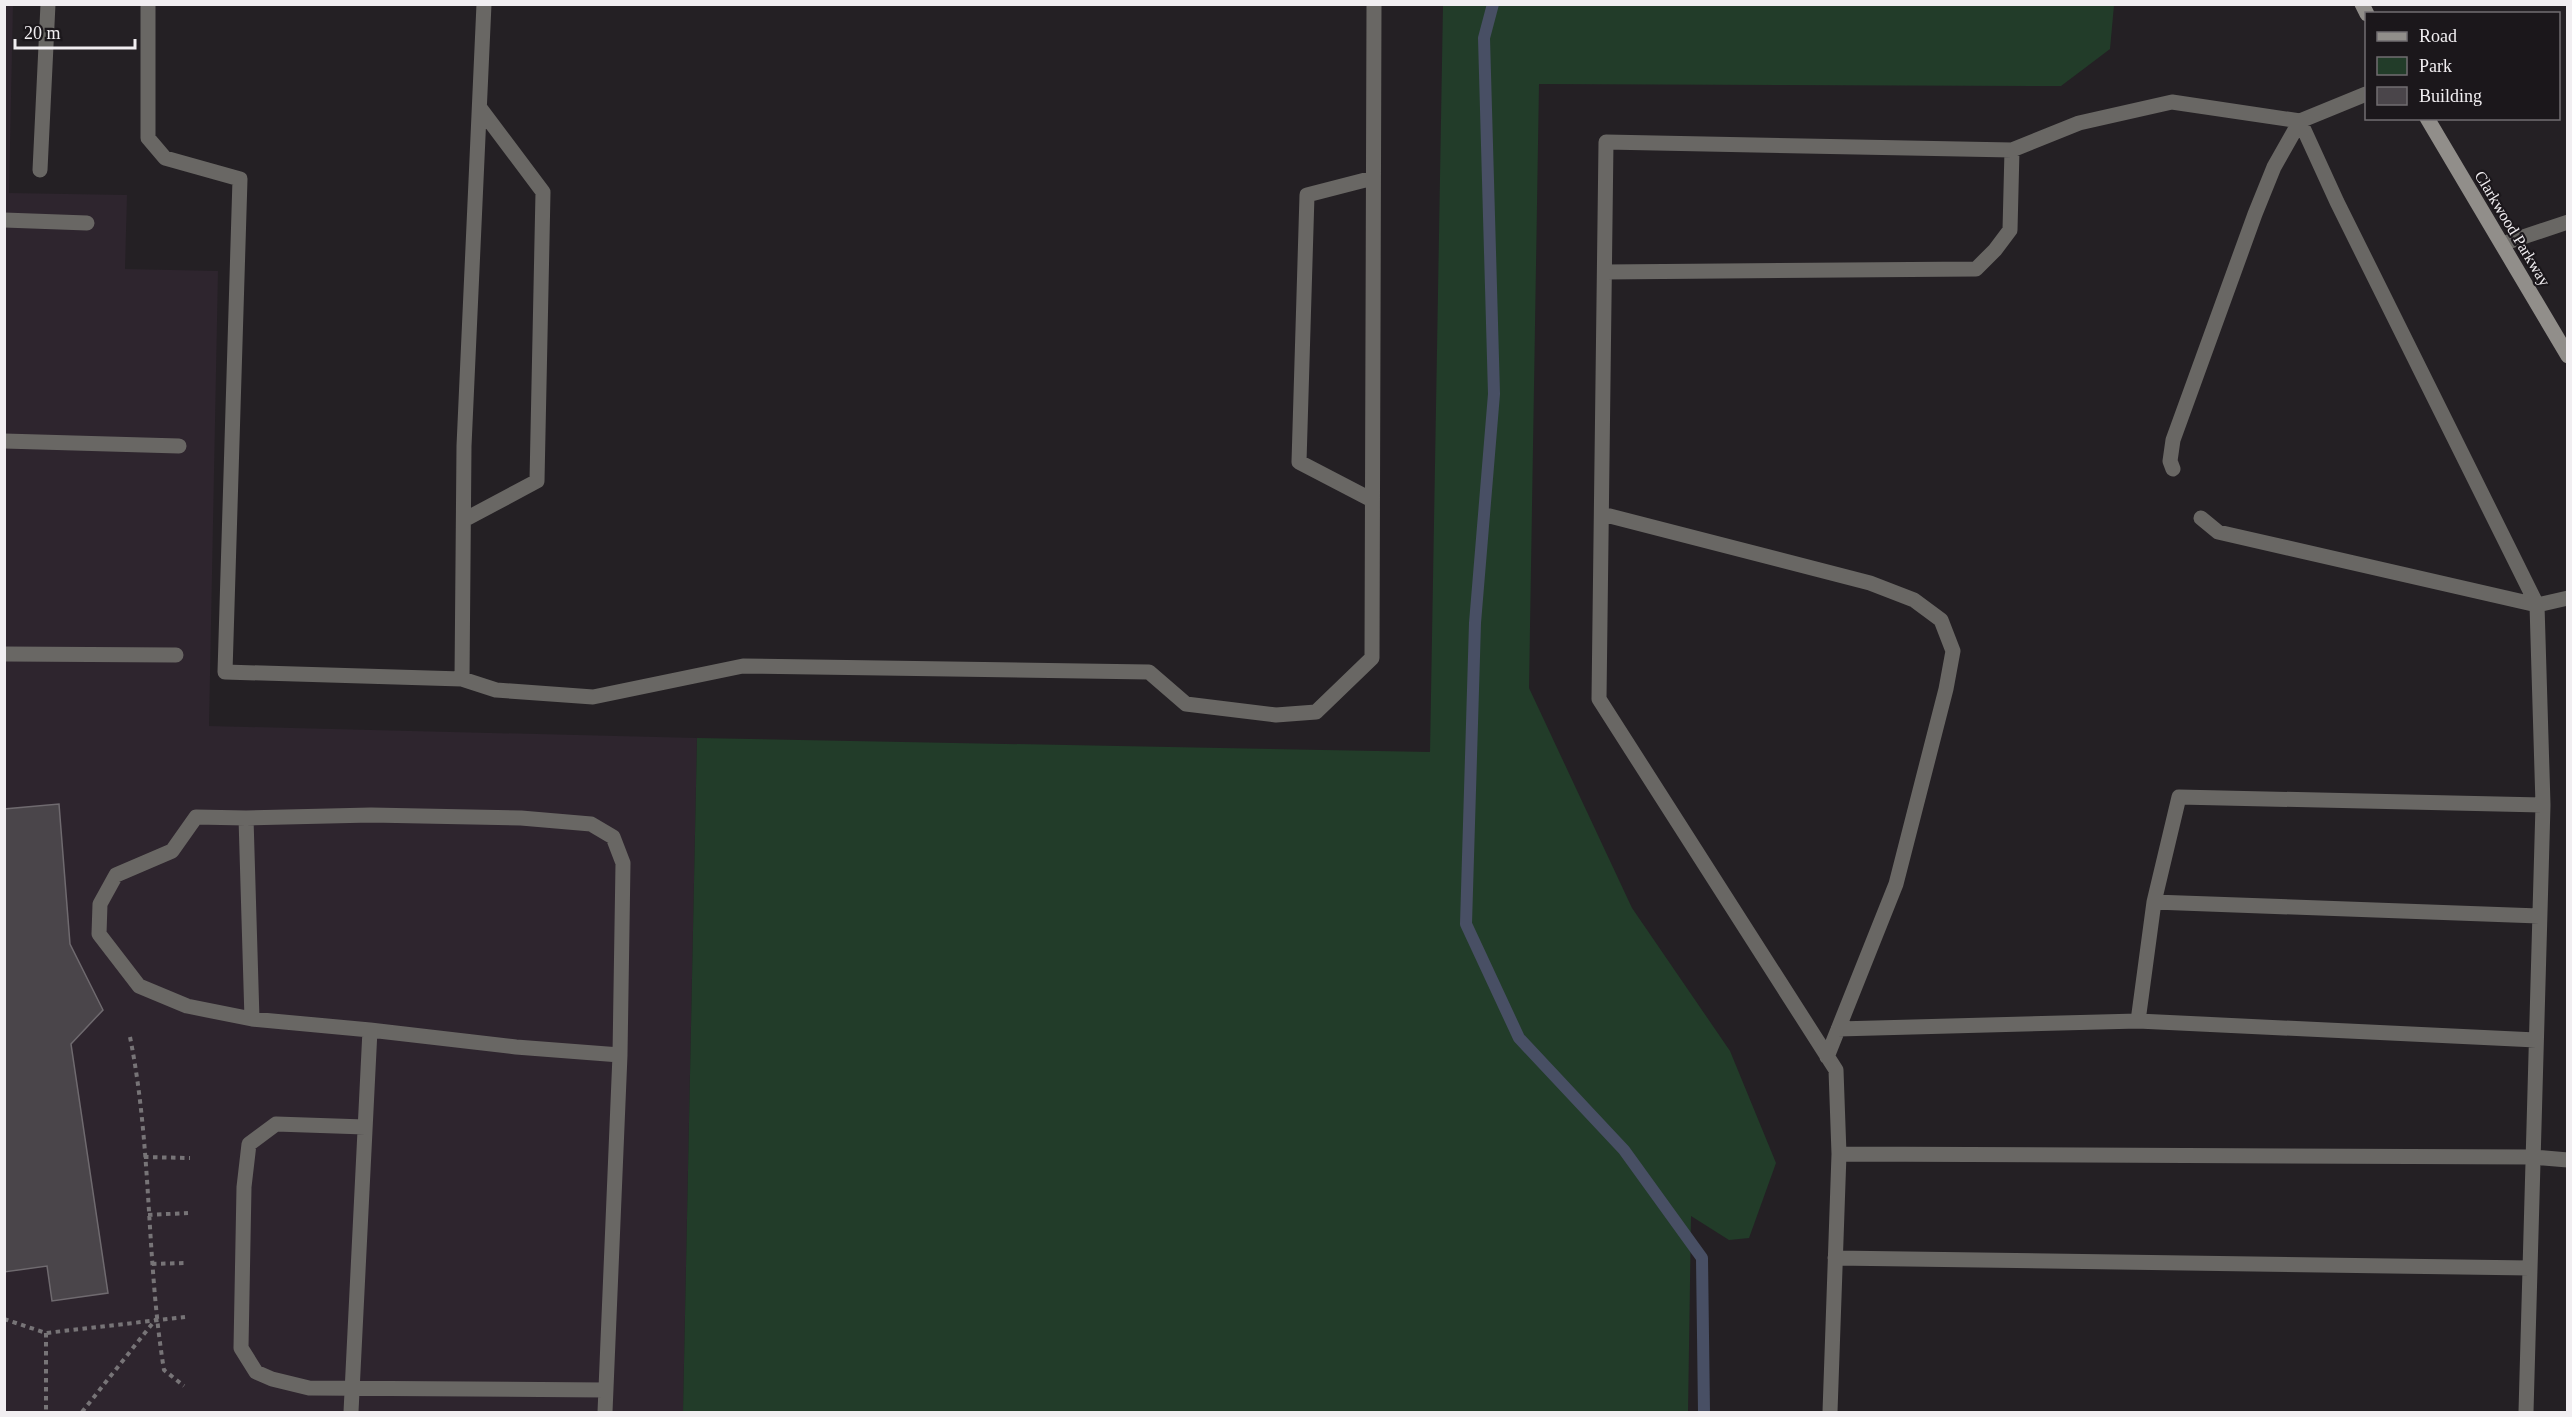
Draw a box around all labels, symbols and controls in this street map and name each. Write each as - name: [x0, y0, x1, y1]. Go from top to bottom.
- scale bar: [15, 12, 135, 50]
- legend: [2365, 12, 2560, 120]
- text: 20 m: [24, 23, 61, 43]
- text: Road: [2419, 26, 2457, 46]
- text: Park: [2419, 56, 2452, 76]
- text: Building: [2419, 86, 2482, 106]
- street label: Clarkwood Parkway: [2471, 168, 2554, 289]

